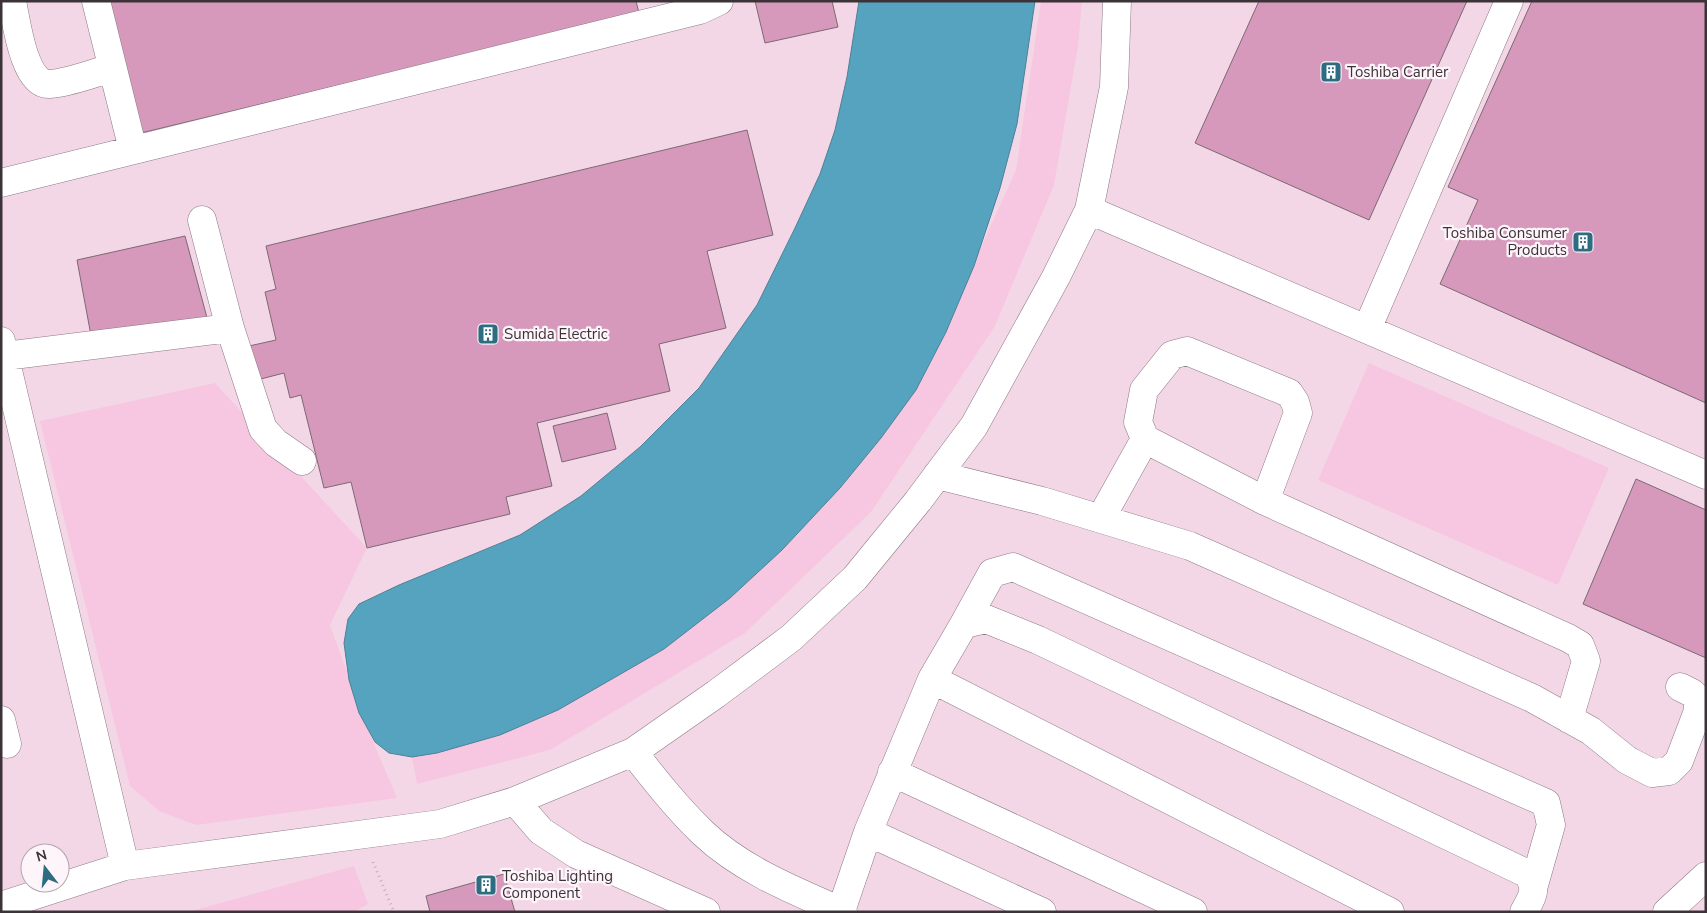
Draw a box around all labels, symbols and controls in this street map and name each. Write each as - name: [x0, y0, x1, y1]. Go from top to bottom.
- building icon: Toshiba Carrier: [1319, 60, 1343, 84]
- place label: Toshiba Carrier: [1347, 62, 1449, 82]
- place label: Toshiba Consumer Products: [1443, 223, 1568, 260]
- building icon: Toshiba Consumer Products: [1571, 230, 1595, 254]
- building icon: Sumida Electric: [476, 322, 500, 346]
- place label: Sumida Electric: [504, 324, 608, 344]
- north arrow: [20, 843, 70, 893]
- text: N: [34, 845, 49, 867]
- place label: Toshiba Lighting Component: [502, 866, 613, 903]
- building icon: Toshiba Lighting Component: [474, 873, 498, 897]

